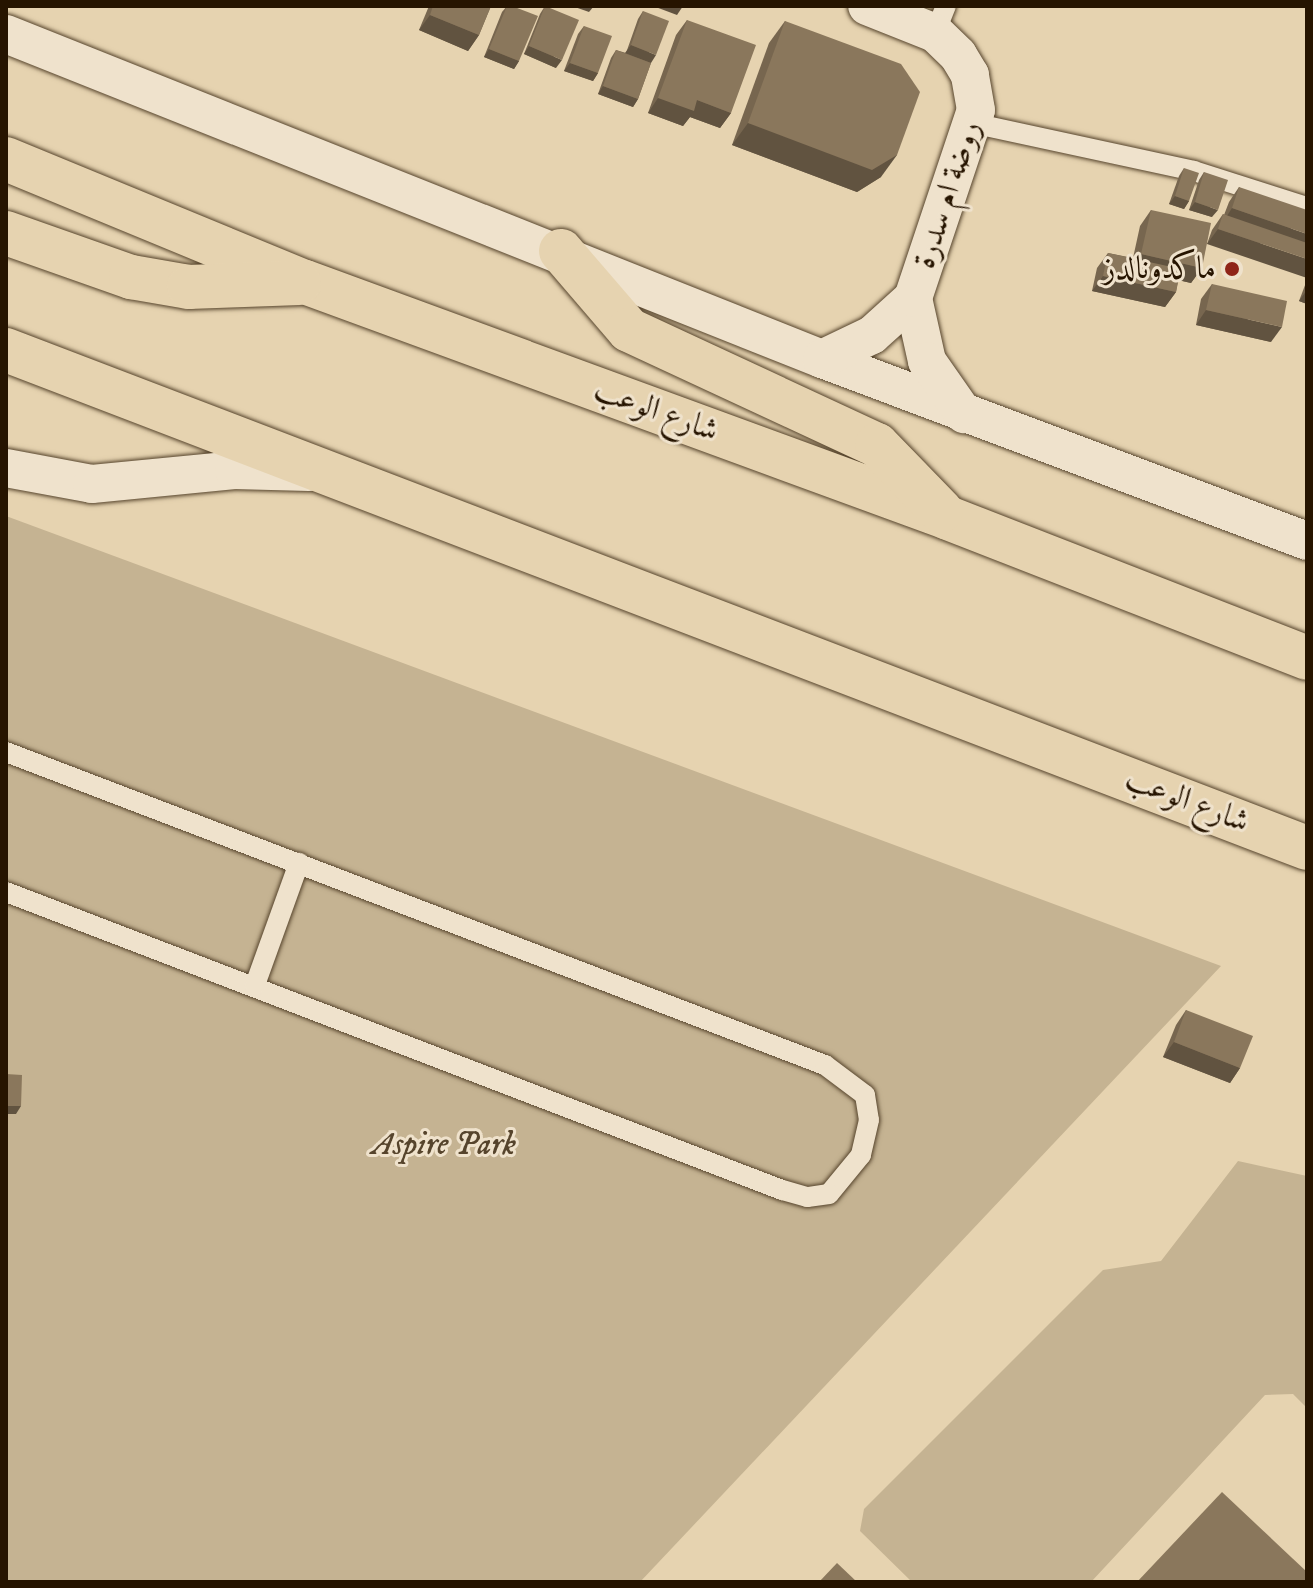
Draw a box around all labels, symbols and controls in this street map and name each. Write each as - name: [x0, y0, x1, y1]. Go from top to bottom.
- street label: روضة ام سدرة: [906, 116, 990, 274]
- place label: ماكدونالدز: [1103, 250, 1216, 288]
- marker: ماكدونالدز: [1223, 260, 1241, 278]
- street label: شارع الوعب: [589, 371, 723, 451]
- street label: شارع الوعب: [1120, 760, 1254, 842]
- park label: Aspire Park: [372, 1126, 516, 1164]

